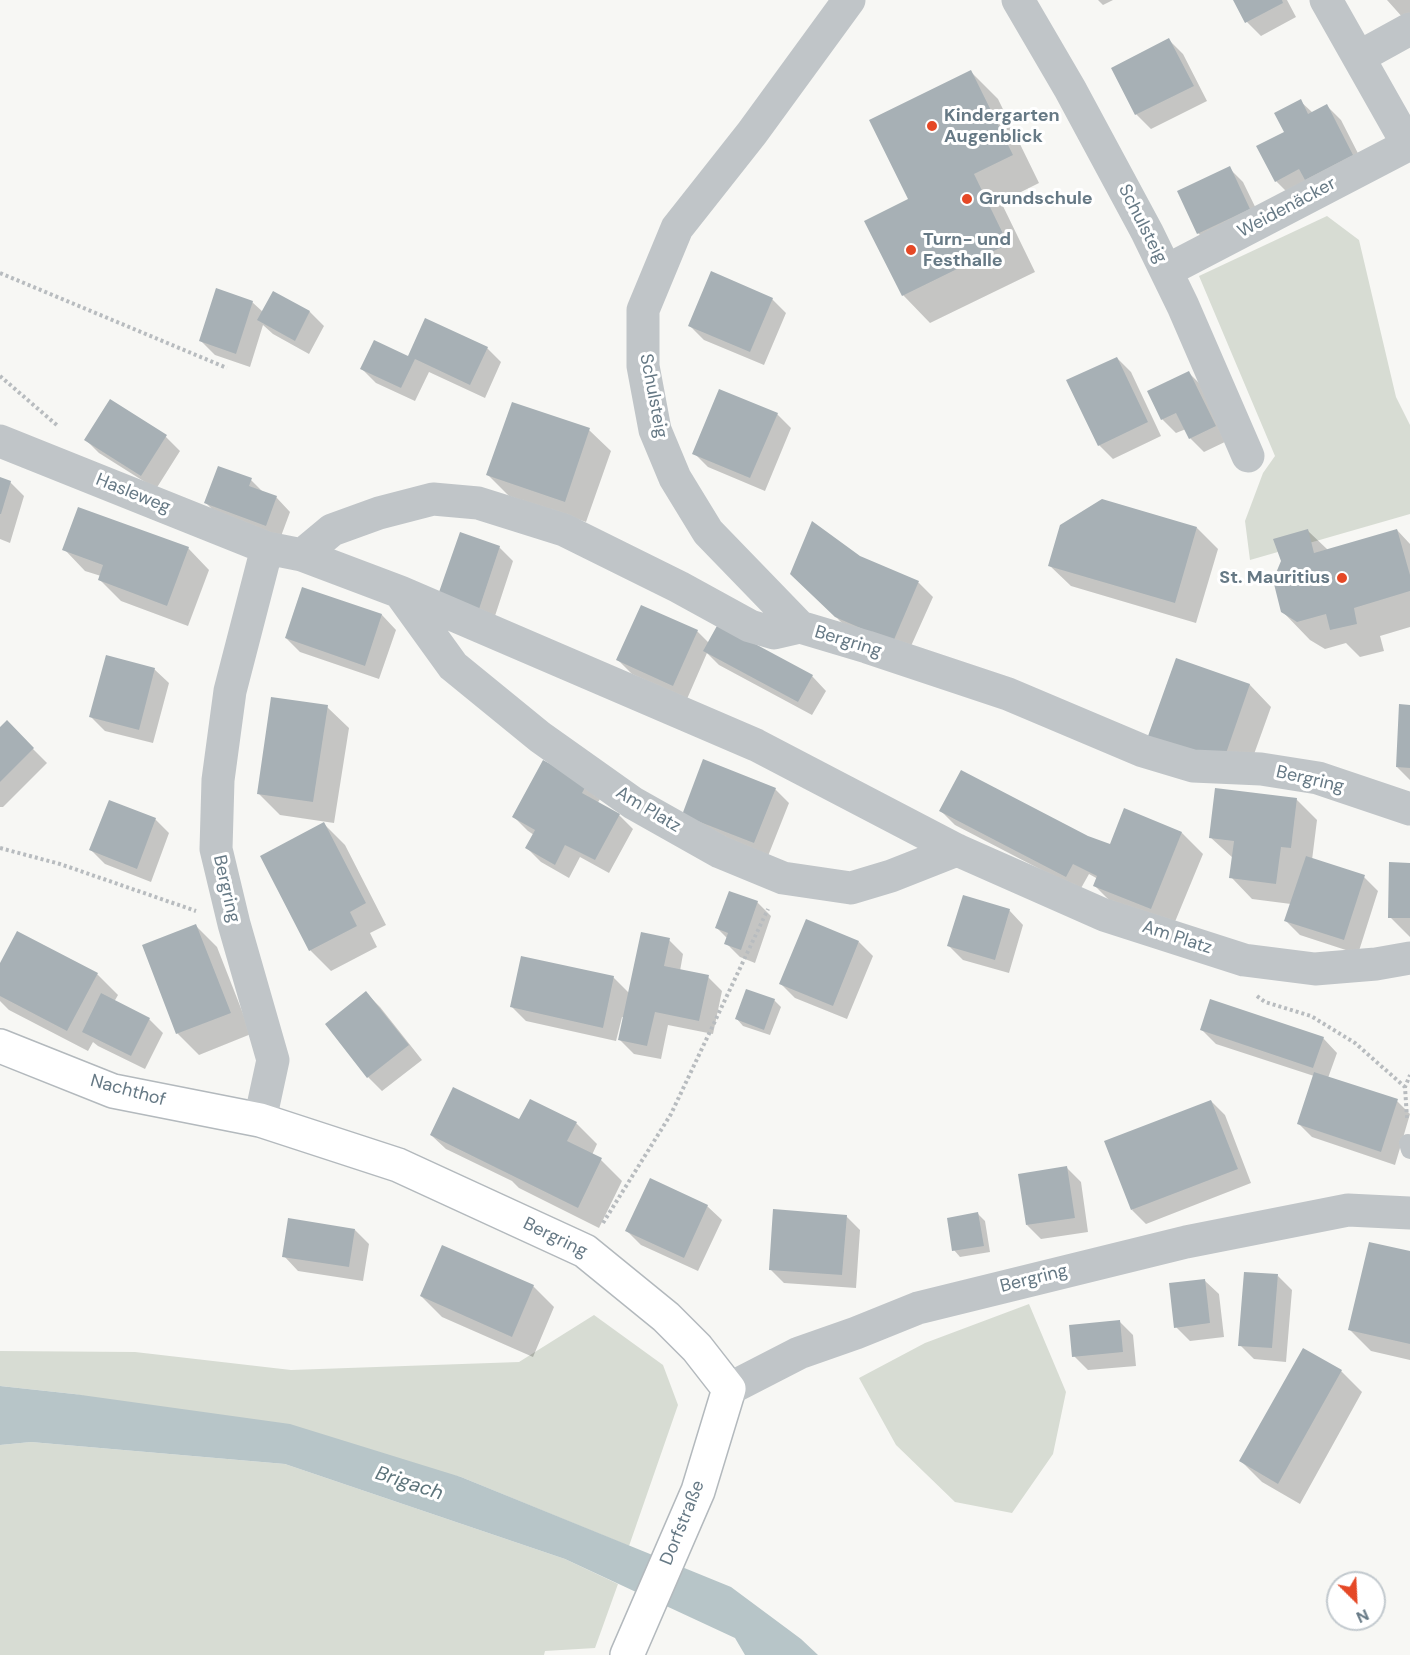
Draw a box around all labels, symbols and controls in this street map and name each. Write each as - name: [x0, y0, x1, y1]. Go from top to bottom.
- place label: Kindergarten Augenblick: [944, 105, 1060, 148]
- marker: Kindergarten Augenblick: [925, 119, 939, 133]
- street label: Weidenäcker: [1234, 173, 1340, 243]
- street label: Schulsteig: [1113, 181, 1171, 267]
- place label: Grundschule: [979, 188, 1093, 210]
- marker: Grundschule: [960, 192, 974, 206]
- place label: Turn- und Festhalle: [923, 229, 1011, 272]
- marker: Turn- und Festhalle: [904, 243, 918, 257]
- street label: Schulsteig: [634, 352, 672, 440]
- street label: Hasleweg: [93, 469, 173, 519]
- place label: St. Mauritius: [1219, 567, 1330, 589]
- marker: St. Mauritius: [1335, 571, 1349, 585]
- street label: Bergring: [812, 622, 884, 662]
- street label: Bergring: [1274, 762, 1346, 798]
- street label: Am Platz: [612, 782, 684, 838]
- street label: Bergring: [208, 853, 244, 925]
- street label: Am Platz: [1139, 917, 1215, 959]
- street label: Nachthof: [88, 1071, 168, 1111]
- street label: Bergring: [519, 1213, 591, 1263]
- street label: Bergring: [998, 1260, 1070, 1298]
- water label: Brigach: [372, 1462, 446, 1506]
- street label: Dorfstraße: [656, 1477, 710, 1569]
- north arrow: [1326, 1571, 1386, 1631]
- text: N: [1353, 1604, 1372, 1628]

